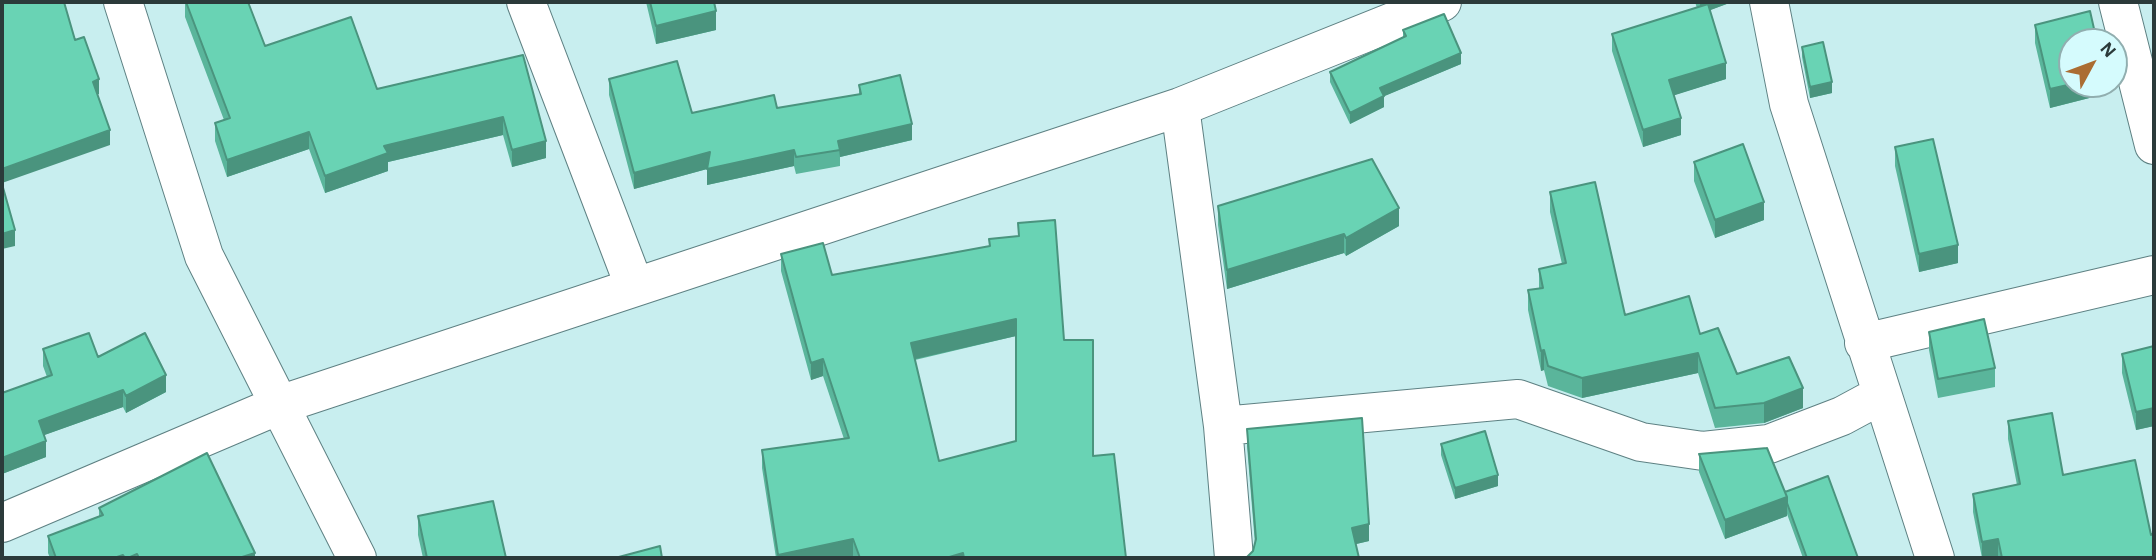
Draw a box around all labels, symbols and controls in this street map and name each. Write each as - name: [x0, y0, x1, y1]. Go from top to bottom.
- north arrow: [2058, 28, 2128, 98]
- text: N: [2096, 39, 2119, 61]

